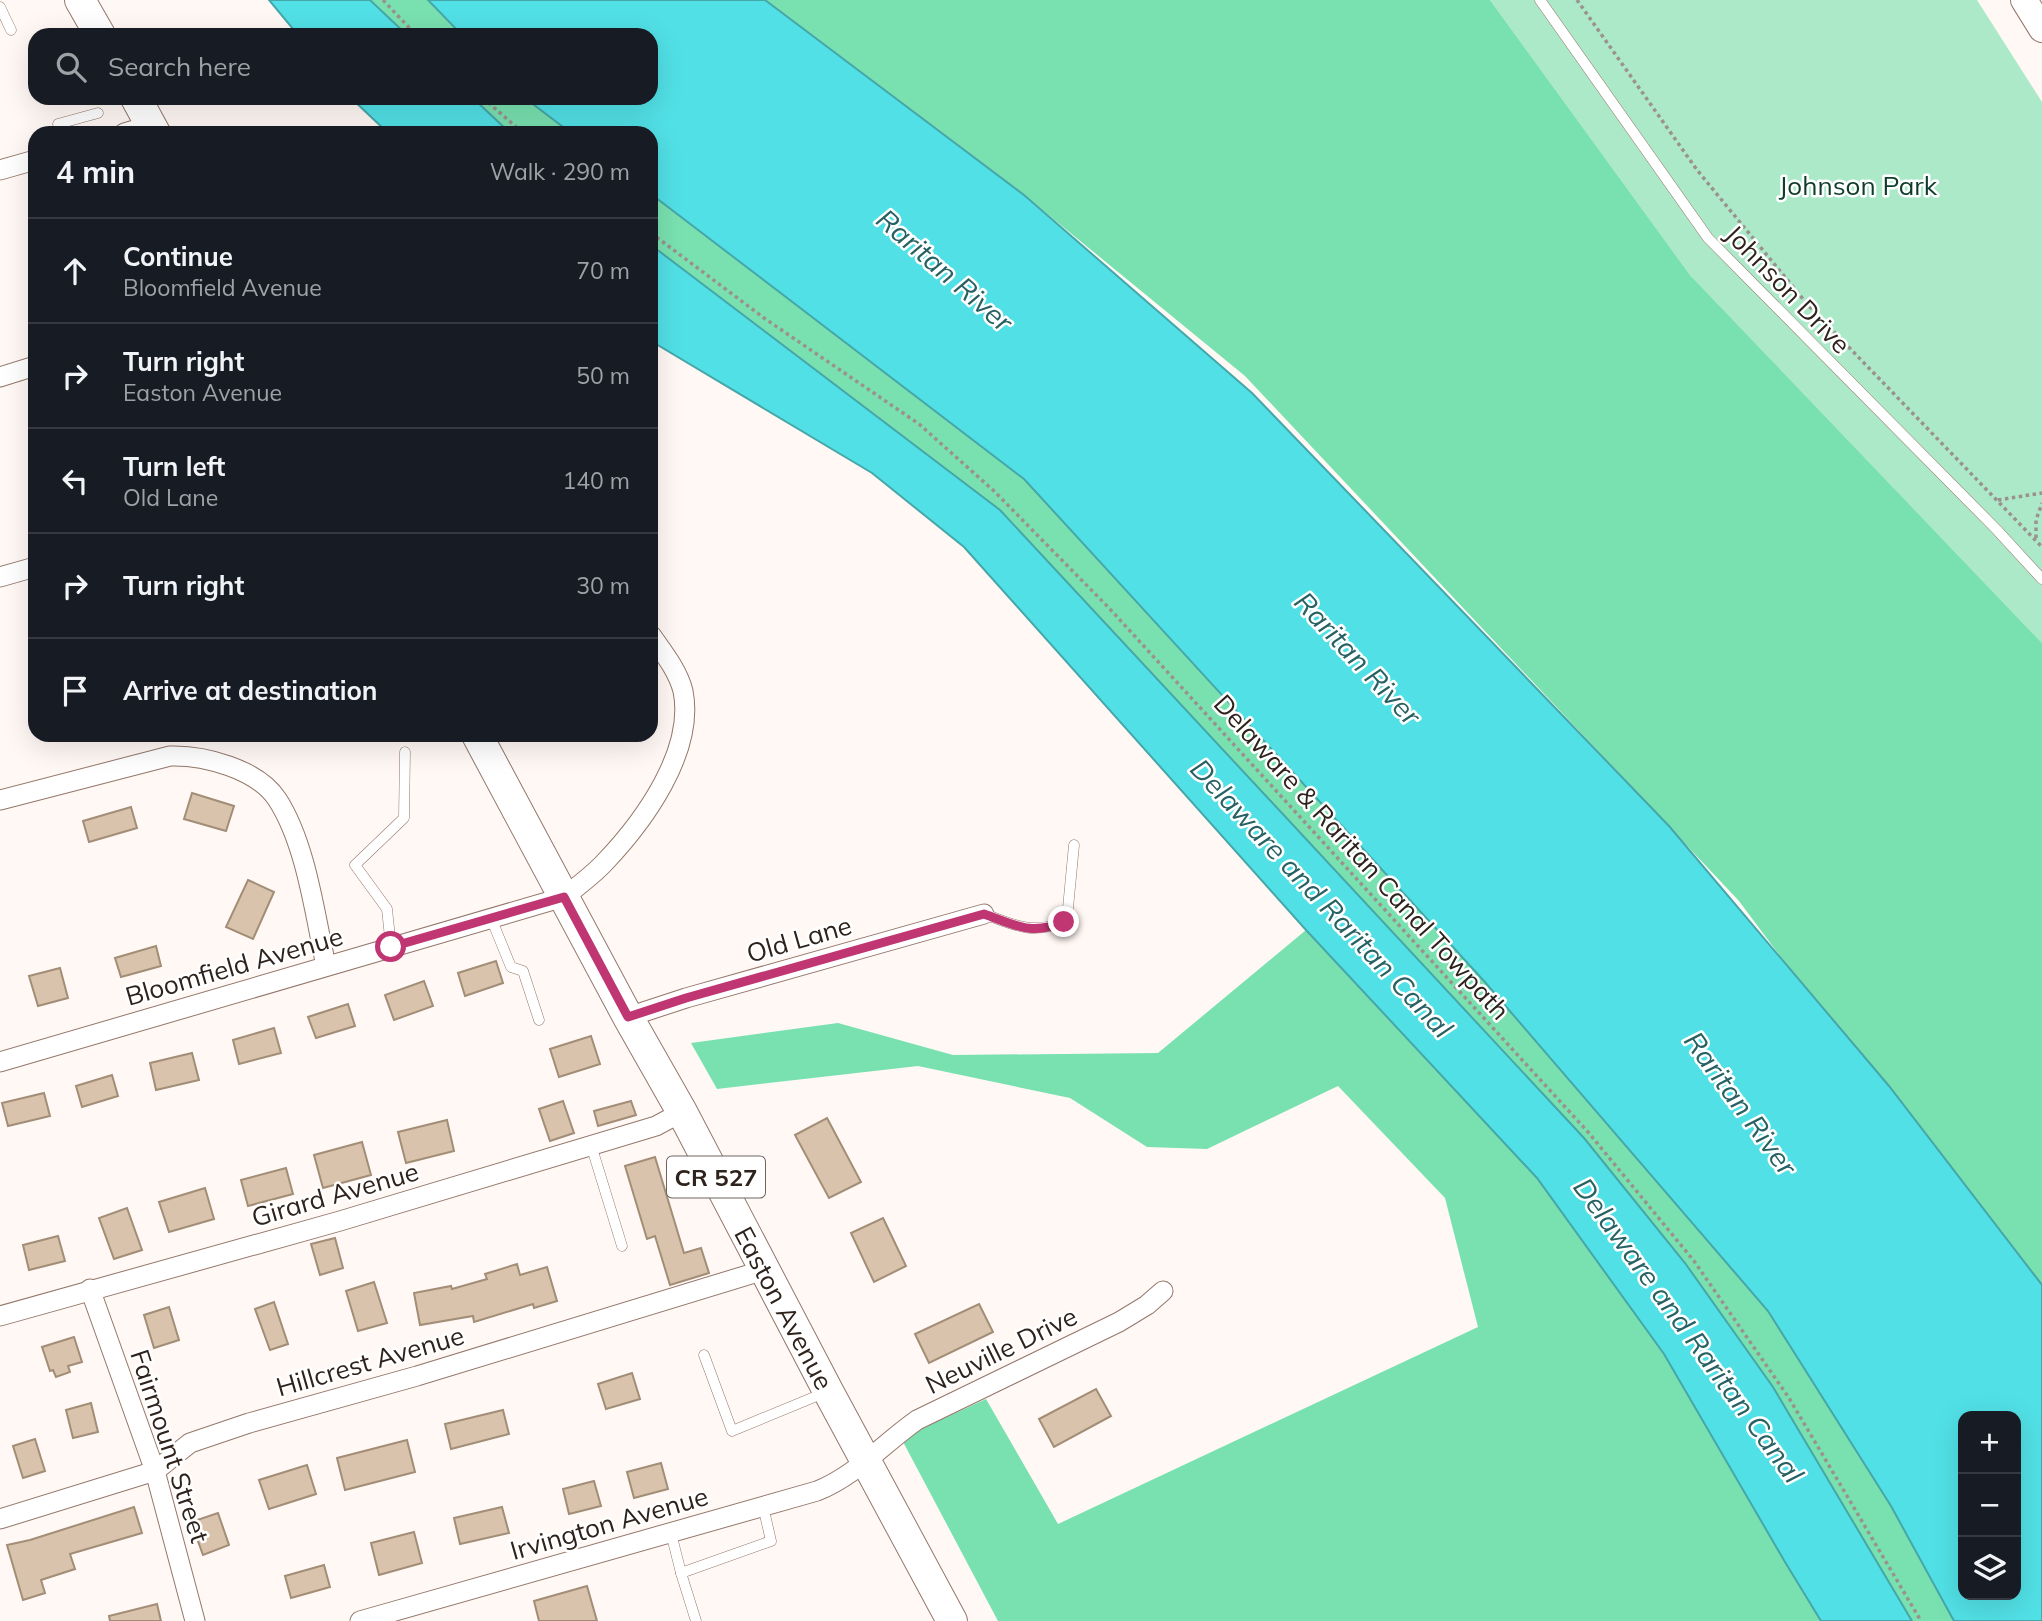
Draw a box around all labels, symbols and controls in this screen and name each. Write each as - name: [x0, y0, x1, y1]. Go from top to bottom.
- search box: [28, 28, 658, 105]
- icon: search: [52, 48, 90, 86]
- text: Search here: [108, 50, 251, 83]
- text: 4 min: [56, 153, 135, 191]
- text: Walk · 290 m: [490, 157, 630, 186]
- park label: Johnson Park: [1779, 169, 1938, 202]
- water label: Raritan River: [870, 201, 1022, 340]
- street label: Johnson Drive: [1718, 218, 1858, 360]
- text: Continue: [123, 240, 233, 273]
- icon: ahead: [56, 252, 94, 290]
- text: 70 m: [576, 256, 630, 285]
- text: Bloomfield Avenue: [123, 273, 322, 302]
- text: Turn right: [123, 345, 244, 378]
- icon: right: [56, 357, 94, 395]
- text: 50 m: [576, 361, 630, 390]
- text: Easton Avenue: [123, 378, 282, 407]
- text: Turn left: [123, 450, 225, 483]
- icon: left: [56, 462, 94, 500]
- text: 140 m: [562, 466, 630, 495]
- text: Old Lane: [123, 483, 218, 512]
- icon: right: [56, 567, 94, 605]
- text: Turn right: [123, 569, 244, 602]
- text: 30 m: [576, 571, 630, 600]
- water label: Raritan River: [1287, 584, 1430, 733]
- icon: arrive: [56, 672, 94, 710]
- text: Arrive at destination: [123, 674, 378, 707]
- street label: Delaware & Raritan Canal Towpath: [1207, 687, 1517, 1027]
- water label: Delaware and Raritan Canal: [1183, 751, 1461, 1045]
- route end: [1048, 906, 1079, 937]
- street label: Old Lane: [743, 908, 855, 970]
- street label: Bloomfield Avenue: [121, 919, 347, 1013]
- route start: [375, 931, 406, 962]
- water label: Raritan River: [1677, 1024, 1806, 1183]
- street label: Girard Avenue: [248, 1154, 422, 1234]
- road number: CR 527: [667, 1156, 765, 1198]
- water label: Delaware and Raritan Canal: [1566, 1171, 1812, 1490]
- street label: Easton Avenue: [727, 1221, 841, 1395]
- street label: Neuville Drive: [920, 1299, 1082, 1401]
- street label: Hillcrest Avenue: [272, 1318, 468, 1404]
- street label: Fairmount Street: [123, 1345, 217, 1547]
- map controls: [1958, 1411, 2021, 1600]
- button: +: [1958, 1411, 2021, 1474]
- button: −: [1958, 1474, 2021, 1537]
- street label: Irvington Avenue: [506, 1479, 712, 1567]
- button: layers: [1958, 1537, 2021, 1600]

